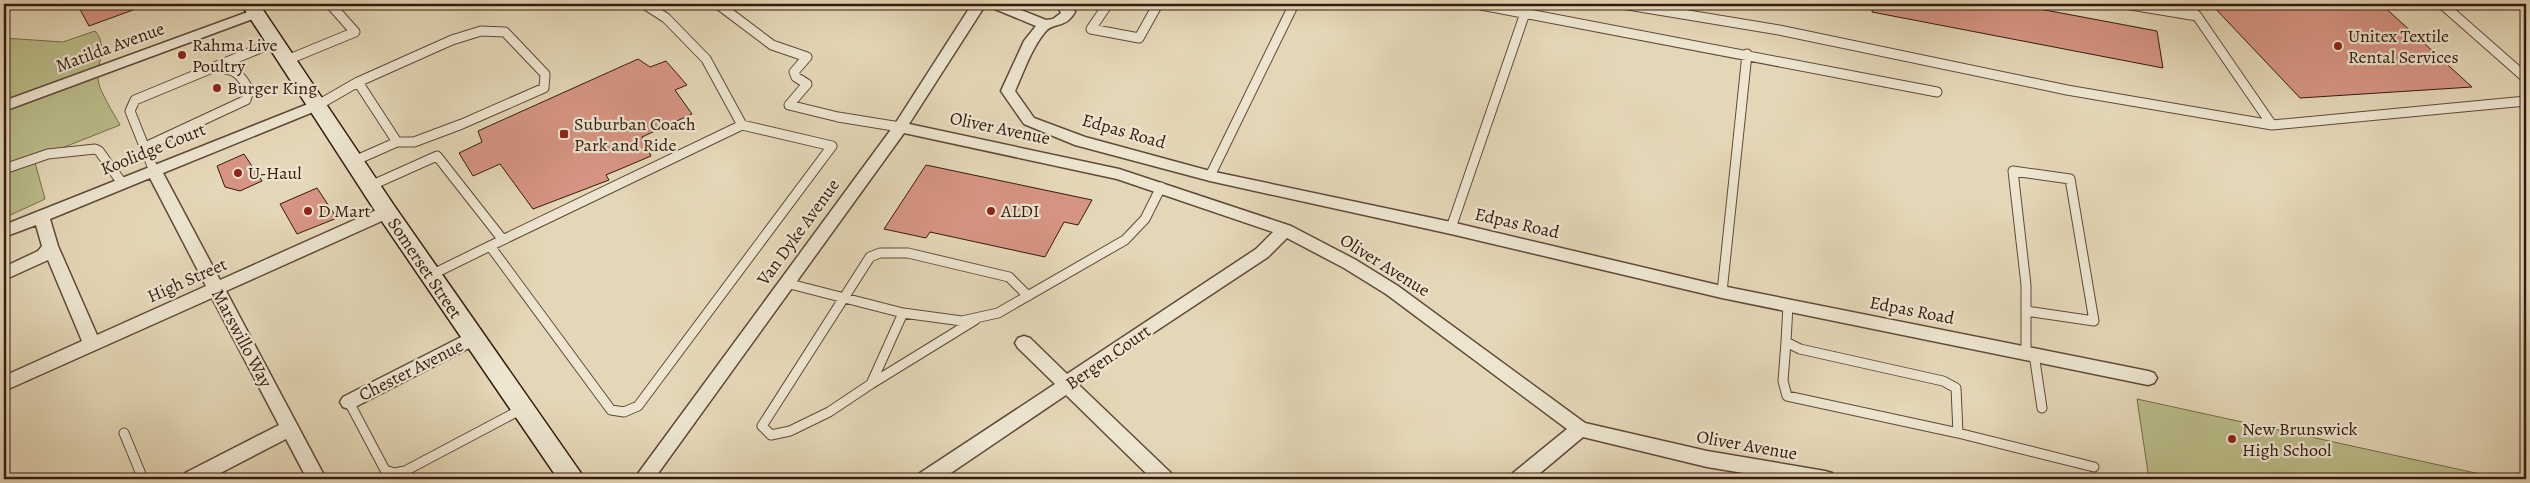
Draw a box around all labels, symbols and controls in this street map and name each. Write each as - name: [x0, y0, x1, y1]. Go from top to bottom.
- street label: Matilda Avenue: [52, 16, 168, 78]
- place label: Unitex Textile Rental Services: [2348, 24, 2459, 69]
- place label: Rahma Live Poultry: [192, 33, 278, 78]
- marker: Unitex Textile Rental Services: [2332, 40, 2344, 52]
- marker: Rahma Live Poultry: [176, 49, 188, 61]
- place label: Burger King: [227, 76, 317, 100]
- marker: Burger King: [211, 82, 223, 94]
- street label: Oliver Avenue: [948, 106, 1052, 150]
- street label: Edpas Road: [1079, 108, 1169, 154]
- place label: Suburban Coach Park and Ride: [574, 112, 696, 157]
- street label: Koolidge Court: [97, 117, 209, 181]
- marker: Suburban Coach Park and Ride: [558, 128, 570, 140]
- place label: U-Haul: [248, 161, 302, 185]
- marker: U-Haul: [232, 167, 244, 179]
- street label: Van Dyke Avenue: [751, 174, 845, 291]
- place label: D Mart: [318, 199, 371, 223]
- place label: ALDI: [1000, 199, 1039, 223]
- street label: Edpas Road: [1472, 202, 1562, 244]
- marker: D Mart: [302, 205, 314, 217]
- marker: ALDI: [985, 205, 997, 217]
- street label: Somerset Street: [382, 213, 468, 323]
- street label: Oliver Avenue: [1335, 228, 1435, 302]
- street label: High Street: [143, 252, 231, 308]
- street label: Marswillo Way: [206, 285, 278, 392]
- street label: Edpas Road: [1867, 290, 1957, 330]
- street label: Bergen Court: [1061, 319, 1155, 395]
- street label: Chester Avenue: [355, 333, 467, 407]
- place label: New Brunswick High School: [2242, 417, 2358, 462]
- street label: Oliver Avenue: [1695, 424, 1799, 466]
- marker: New Brunswick High School: [2226, 433, 2238, 445]

